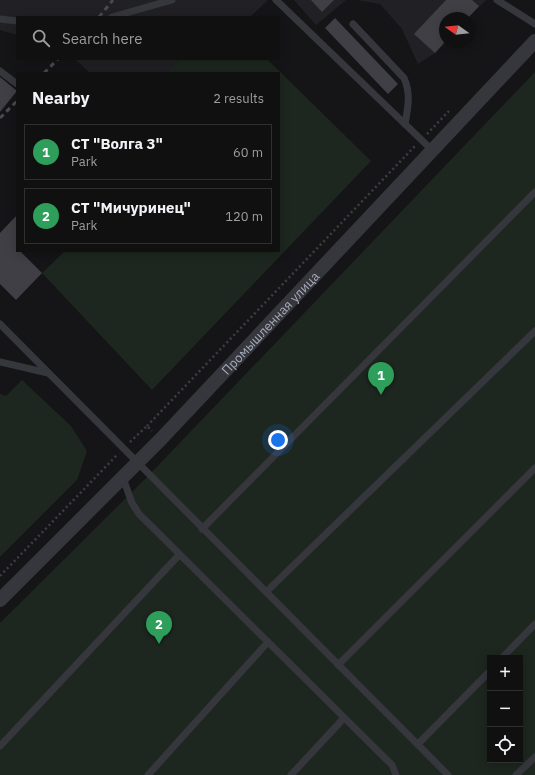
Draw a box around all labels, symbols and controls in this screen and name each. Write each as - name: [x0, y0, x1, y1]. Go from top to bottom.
- north arrow: [439, 12, 475, 48]
- search box: [16, 16, 280, 60]
- icon: search: [30, 27, 52, 49]
- text: Search here: [62, 29, 142, 48]
- text: Nearby: [32, 87, 90, 109]
- text: 2 results: [213, 90, 264, 107]
- text: СТ "Волга 3": [71, 134, 163, 153]
- text: 1: [42, 144, 50, 161]
- text: 60 m: [233, 144, 263, 161]
- text: Park: [71, 153, 97, 170]
- text: СТ "Мичуринец": [71, 198, 191, 217]
- text: 2: [42, 208, 50, 225]
- text: 120 m: [225, 208, 263, 225]
- text: Park: [71, 217, 97, 234]
- street label: Промышленная улица: [217, 268, 323, 378]
- pin: 1: [368, 362, 394, 395]
- your location: [268, 430, 288, 450]
- pin: 2: [146, 611, 172, 644]
- map controls: [487, 655, 523, 763]
- button: +: [487, 655, 523, 691]
- button: −: [487, 691, 523, 727]
- button: locate: [487, 727, 523, 763]

